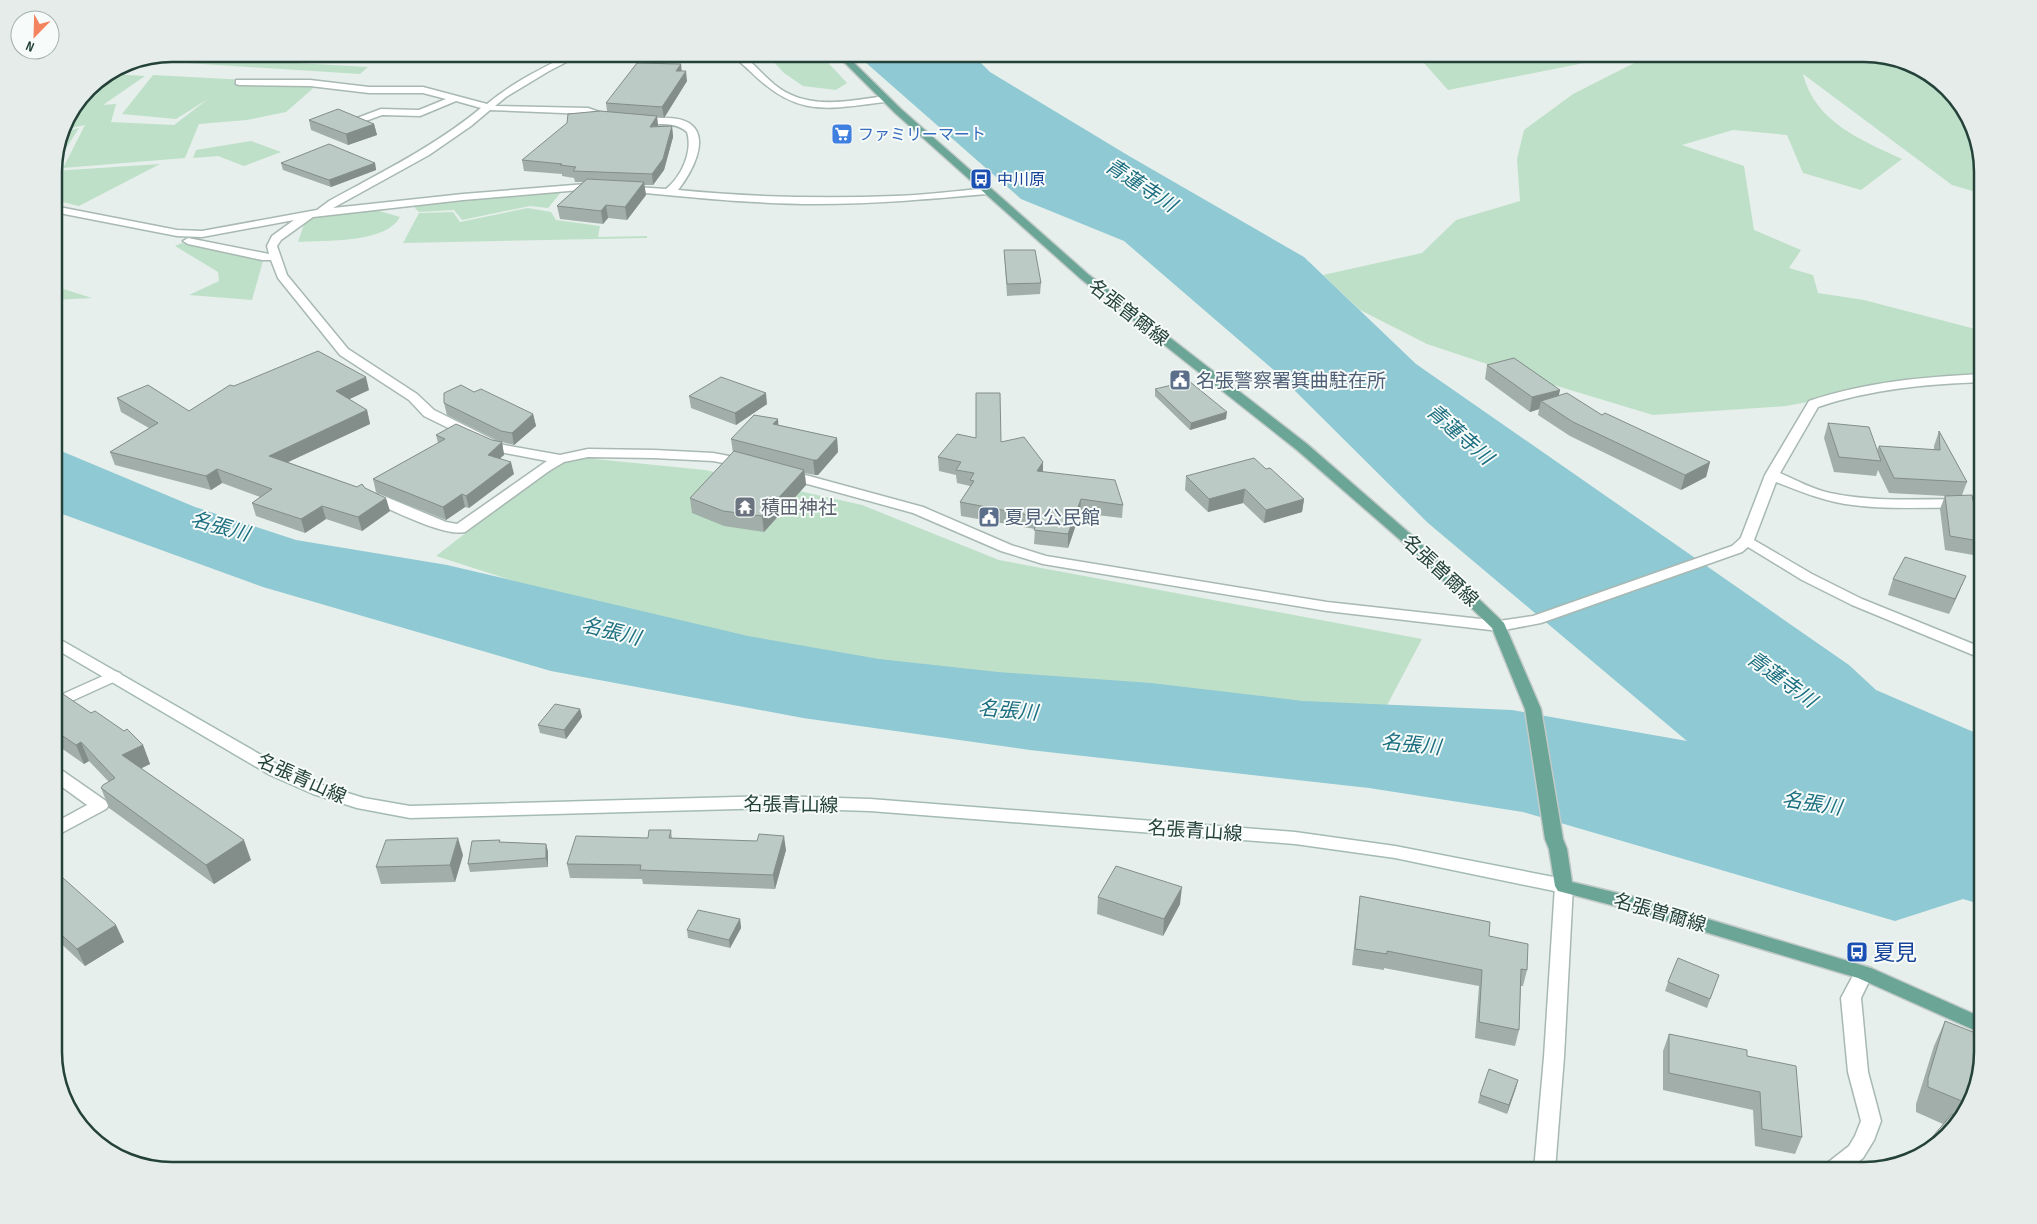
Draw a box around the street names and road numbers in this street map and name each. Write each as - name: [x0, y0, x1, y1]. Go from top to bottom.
- street label: 名張曽爾線: [1084, 275, 1173, 351]
- street label: 名張曽爾線: [1397, 530, 1483, 612]
- street label: 名張青山線: [253, 750, 349, 809]
- street label: 名張青山線: [743, 793, 839, 818]
- street label: 名張青山線: [1147, 817, 1243, 846]
- street label: 名張曽爾線: [1611, 889, 1708, 938]

